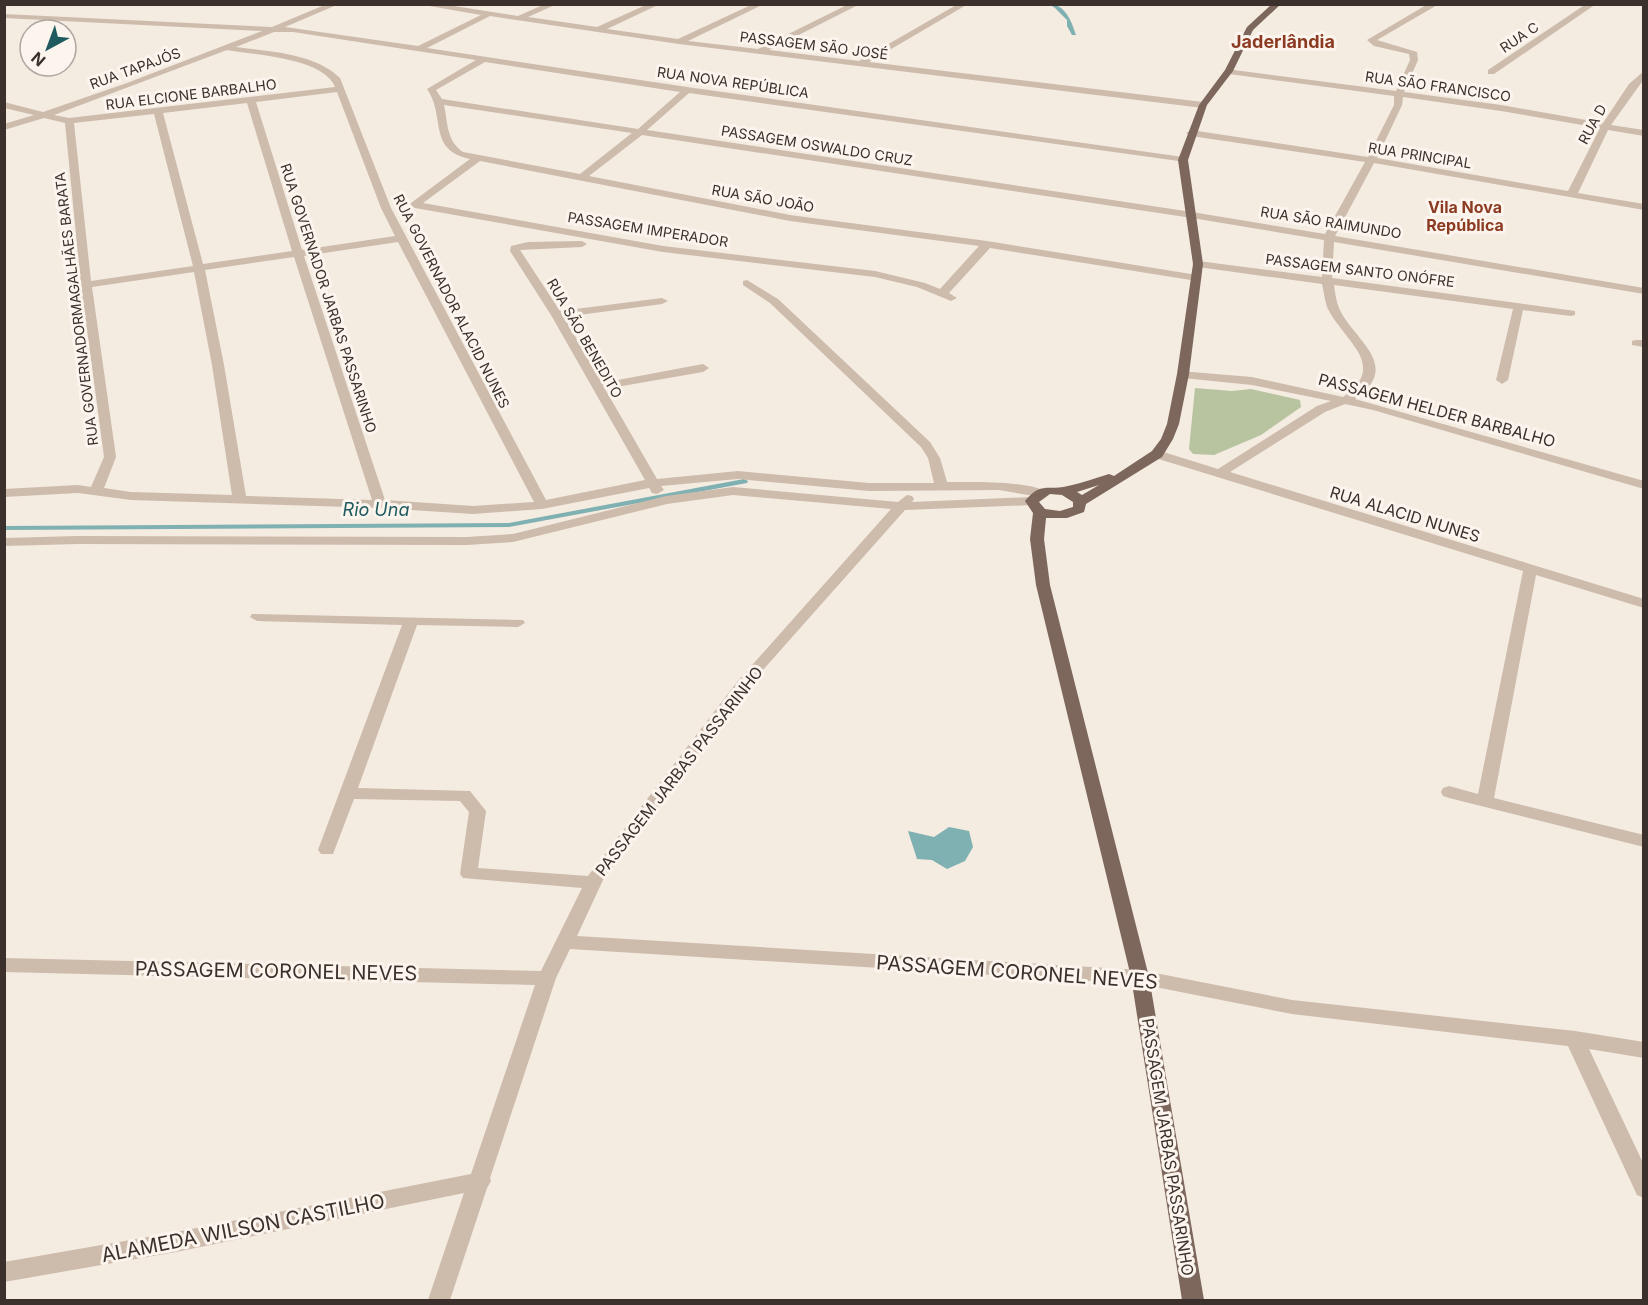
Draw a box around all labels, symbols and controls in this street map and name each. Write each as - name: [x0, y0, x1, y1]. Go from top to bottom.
- north arrow: [18, 18, 78, 78]
- street label: RUA C: [1496, 18, 1542, 56]
- street label: PASSAGEM SÃO JOSÉ: [739, 27, 889, 63]
- district label: Jaderlândia: [1231, 31, 1335, 52]
- street label: RUA TAPAJÓS: [87, 44, 183, 92]
- text: N: [27, 48, 49, 71]
- street label: RUA NOVA REPÚBLICA: [656, 63, 810, 101]
- street label: RUA SÃO FRANCISCO: [1364, 67, 1512, 105]
- street label: RUA ELCIONE BARBALHO: [105, 75, 277, 113]
- street label: RUA D: [1574, 101, 1610, 147]
- street label: PASSAGEM OSWALDO CRUZ: [720, 121, 914, 169]
- street label: RUA PRINCIPAL: [1367, 138, 1473, 172]
- street label: RUA GOVERNADOR JARBAS PASSARINHO: [277, 161, 381, 435]
- street label: RUA GOVERNADORMAGALHÃES BARATA: [51, 171, 101, 447]
- street label: RUA SÃO JOÃO: [710, 181, 816, 215]
- street label: RUA GOVERNADOR ALACID NUNES: [390, 191, 514, 411]
- district label: Vila Nova República: [1426, 197, 1504, 235]
- street label: RUA SÃO RAIMUNDO: [1259, 202, 1403, 242]
- street label: PASSAGEM IMPERADOR: [566, 208, 730, 250]
- street label: PASSAGEM SANTO ONÓFRE: [1265, 250, 1455, 290]
- street label: RUA SÃO BENEDITO: [544, 275, 626, 401]
- street label: PASSAGEM HELDER BARBALHO: [1316, 369, 1558, 451]
- street label: RUA ALACID NUNES: [1328, 482, 1482, 546]
- water label: Rio Una: [343, 499, 409, 520]
- street label: PASSAGEM JARBAS PASSARINHO: [591, 662, 767, 880]
- street label: PASSAGEM CORONEL NEVES: [875, 950, 1159, 994]
- street label: PASSAGEM CORONEL NEVES: [135, 957, 417, 985]
- street label: PASSAGEM JARBAS PASSARINHO: [1138, 1017, 1198, 1277]
- street label: ALAMEDA WILSON CASTILHO: [99, 1189, 387, 1267]

